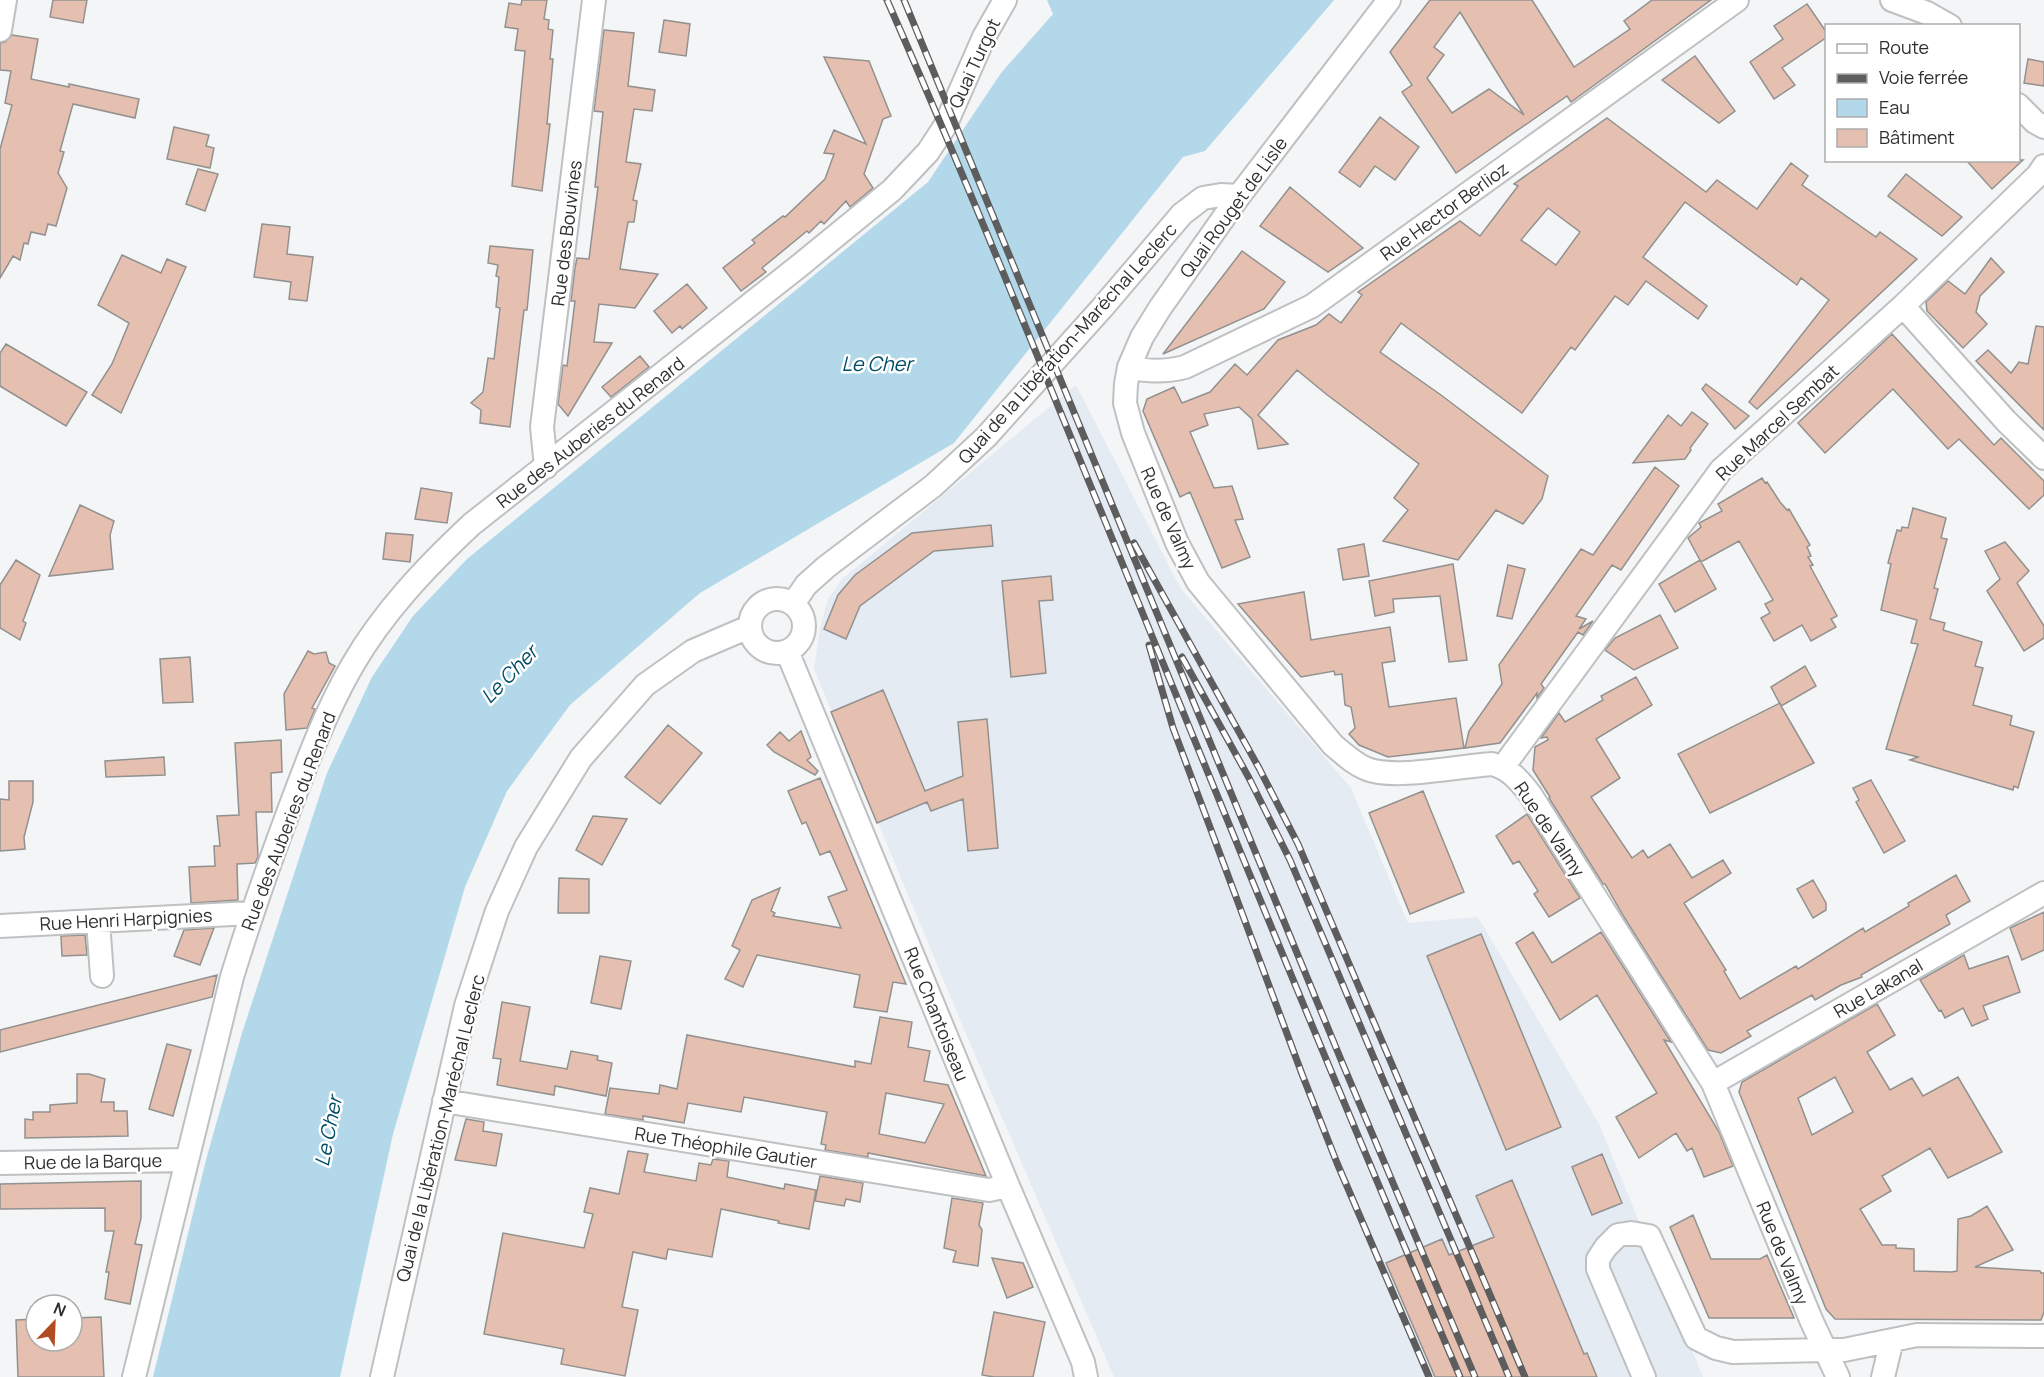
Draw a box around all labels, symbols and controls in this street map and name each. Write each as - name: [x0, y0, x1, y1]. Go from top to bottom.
- street label: Quai Turgot: [943, 14, 1005, 112]
- legend: [1825, 24, 2020, 162]
- text: Route: [1879, 35, 1929, 59]
- text: Voie ferrée: [1879, 65, 1968, 89]
- text: Eau: [1879, 95, 1910, 119]
- text: Bâtiment: [1879, 125, 1955, 149]
- street label: Quai Rouget de Lisle: [1174, 132, 1292, 282]
- street label: Rue Hector Berlioz: [1375, 156, 1513, 266]
- street label: Rue des Bouvines: [545, 159, 587, 307]
- street label: Quai de la Libération-Maréchal Leclerc: [952, 217, 1182, 468]
- water label: Le Cher: [842, 350, 915, 377]
- street label: Rue des Auberies du Renard: [491, 351, 689, 513]
- street label: Rue Marcel Sembat: [1710, 359, 1844, 485]
- street label: Rue de Valmy: [1136, 463, 1202, 573]
- water label: Le Cher: [475, 637, 545, 709]
- street label: Rue des Auberies du Renard: [235, 708, 341, 934]
- street label: Rue de Valmy: [1509, 777, 1591, 882]
- street label: Rue Henri Harpignies: [39, 902, 213, 936]
- street label: Rue Chantoiseau: [899, 943, 975, 1085]
- street label: Rue Lakanal: [1829, 953, 1927, 1023]
- street label: Quai de la Libération-Maréchal Leclerc: [390, 972, 490, 1284]
- water label: Le Cher: [308, 1091, 349, 1168]
- street label: Rue Théophile Gautier: [633, 1121, 819, 1173]
- street label: Rue de la Barque: [24, 1148, 162, 1174]
- street label: Rue de Valmy: [1751, 1198, 1815, 1309]
- north arrow: [24, 1293, 84, 1353]
- text: N: [50, 1297, 69, 1322]

